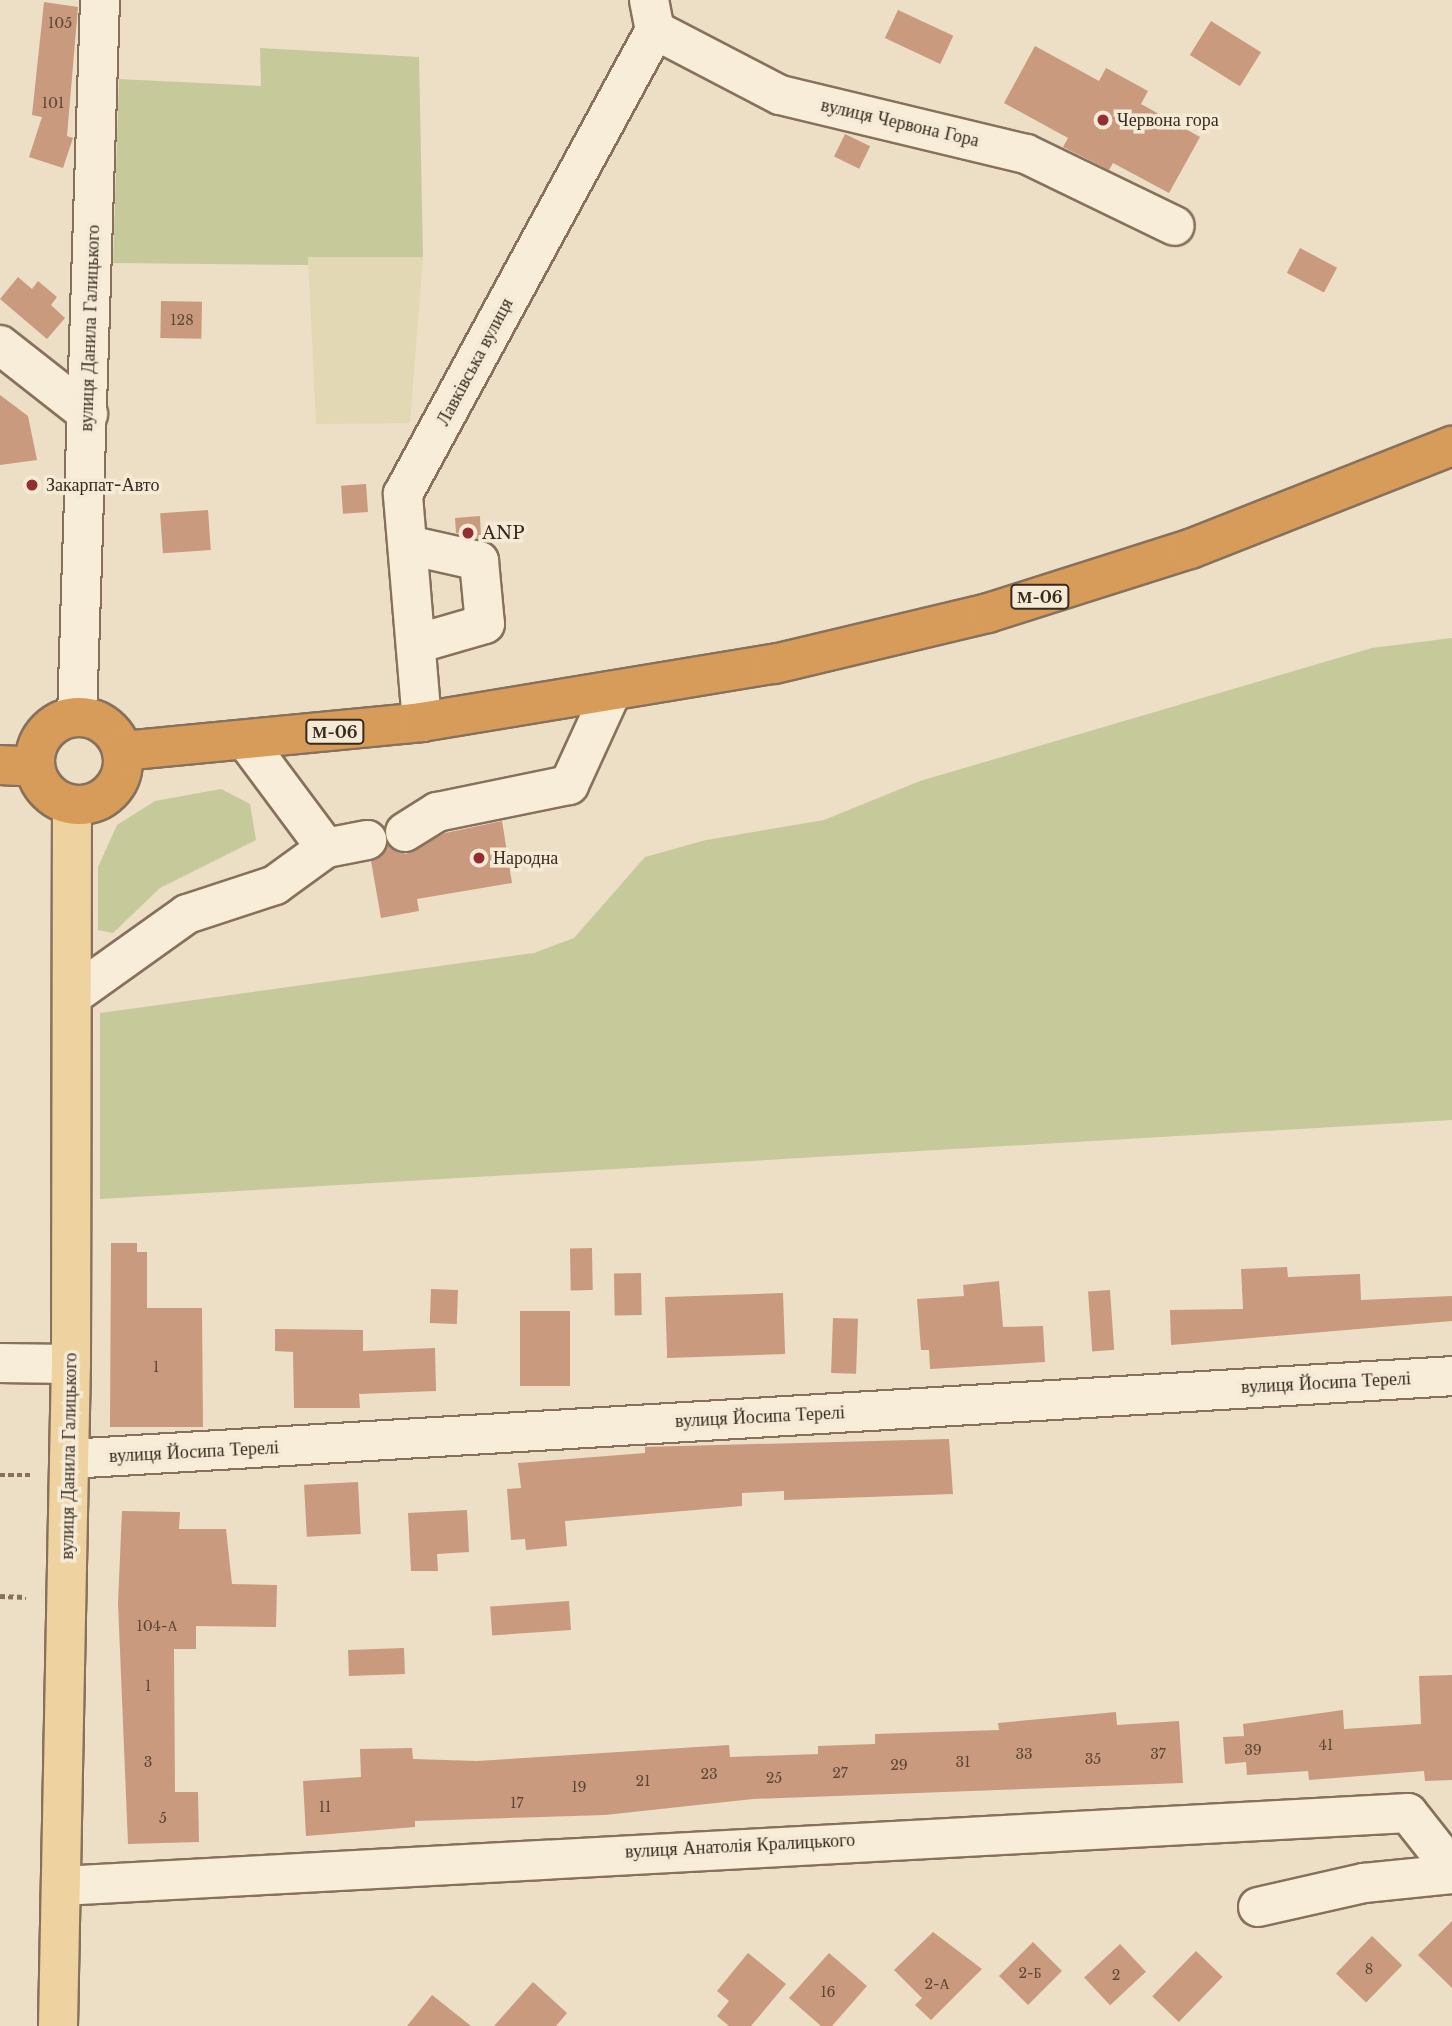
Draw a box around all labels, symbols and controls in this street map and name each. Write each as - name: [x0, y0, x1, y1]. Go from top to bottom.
- house number: 105: [48, 15, 72, 31]
- street label: вулиця Червона Гора: [819, 94, 981, 152]
- house number: 101: [42, 95, 64, 111]
- place label: Червона гора: [1117, 109, 1219, 131]
- marker: Червона гора: [1095, 112, 1111, 128]
- street label: вулиця Данила Галицького: [76, 224, 104, 432]
- street label: Лавківська вулиця: [432, 295, 518, 429]
- house number: 128: [170, 312, 194, 328]
- place label: Закарпат-Авто: [46, 474, 160, 496]
- marker: Закарпат-Авто: [24, 477, 40, 493]
- place label: ANP: [482, 522, 524, 544]
- marker: ANP: [460, 525, 476, 541]
- road number: М-06: [1010, 584, 1070, 610]
- road number: М-06: [305, 720, 365, 744]
- place label: Народна: [493, 847, 558, 869]
- marker: Народна: [471, 850, 487, 866]
- street label: вулиця Данила Галицького: [56, 1352, 82, 1560]
- house number: 1: [153, 1359, 159, 1375]
- street label: вулиця Йосипа Терелі: [1241, 1368, 1411, 1398]
- street label: вулиця Йосипа Терелі: [675, 1402, 845, 1432]
- street label: вулиця Йосипа Терелі: [109, 1437, 279, 1467]
- house number: 104-А: [136, 1618, 178, 1634]
- house number: 1: [145, 1678, 151, 1694]
- house number: 41: [1319, 1737, 1333, 1753]
- house number: 39: [1244, 1742, 1262, 1758]
- house number: 33: [1015, 1746, 1033, 1762]
- house number: 37: [1150, 1746, 1166, 1762]
- house number: 35: [1085, 1751, 1101, 1767]
- house number: 3: [144, 1754, 152, 1770]
- house number: 31: [956, 1754, 970, 1770]
- house number: 29: [890, 1757, 908, 1773]
- house number: 27: [832, 1765, 848, 1781]
- house number: 23: [700, 1766, 718, 1782]
- house number: 25: [766, 1770, 782, 1786]
- house number: 21: [636, 1773, 650, 1789]
- house number: 19: [571, 1779, 587, 1795]
- house number: 17: [510, 1795, 524, 1811]
- house number: 11: [319, 1799, 331, 1815]
- house number: 5: [159, 1810, 167, 1826]
- street label: вулиця Анатолія Кралицького: [625, 1829, 855, 1863]
- house number: 8: [1365, 1961, 1373, 1977]
- house number: 2-Б: [1018, 1965, 1042, 1981]
- house number: 2: [1112, 1967, 1120, 1983]
- house number: 2-А: [924, 1976, 950, 1992]
- house number: 16: [820, 1984, 836, 2000]

